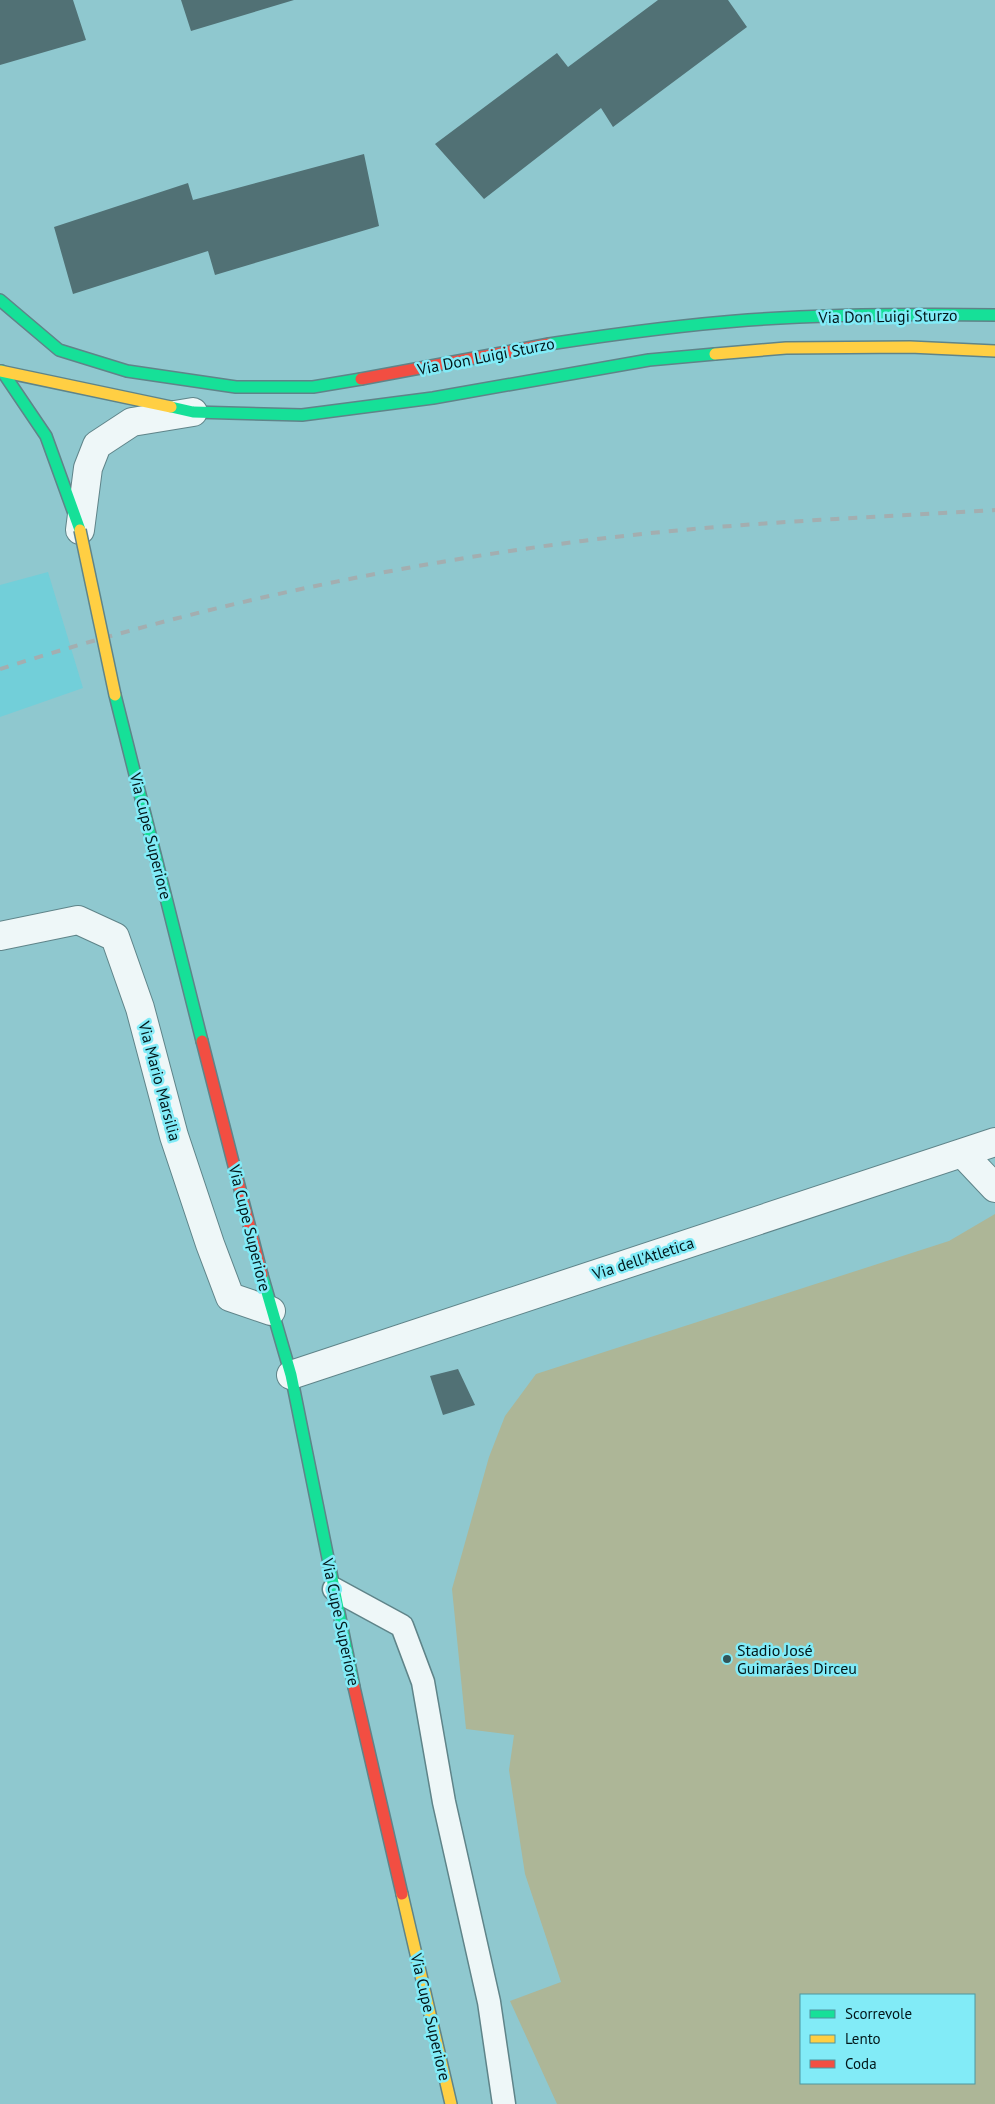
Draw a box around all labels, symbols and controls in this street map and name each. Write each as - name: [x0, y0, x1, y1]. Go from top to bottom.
- street label: Via Don Luigi Sturzo: [817, 305, 958, 327]
- street label: Via Don Luigi Sturzo: [415, 333, 556, 379]
- street label: Via Cupe Superiore: [125, 770, 176, 901]
- street label: Via Mario Marsilia: [134, 1018, 186, 1143]
- street label: Via Cupe Superiore: [224, 1162, 275, 1293]
- street label: Via dell'Atletica: [589, 1232, 696, 1284]
- street label: Via Cupe Superiore: [318, 1555, 364, 1688]
- place label: Stadio José Guimarães Dirceu: [737, 1640, 857, 1678]
- marker: Stadio José Guimarães Dirceu: [721, 1653, 733, 1665]
- street label: Via Cupe Superiore: [406, 1950, 455, 2083]
- legend: [800, 1994, 975, 2084]
- text: Scorrevole: [845, 2004, 912, 2023]
- text: Lento: [845, 2029, 881, 2048]
- text: Coda: [845, 2054, 877, 2073]

